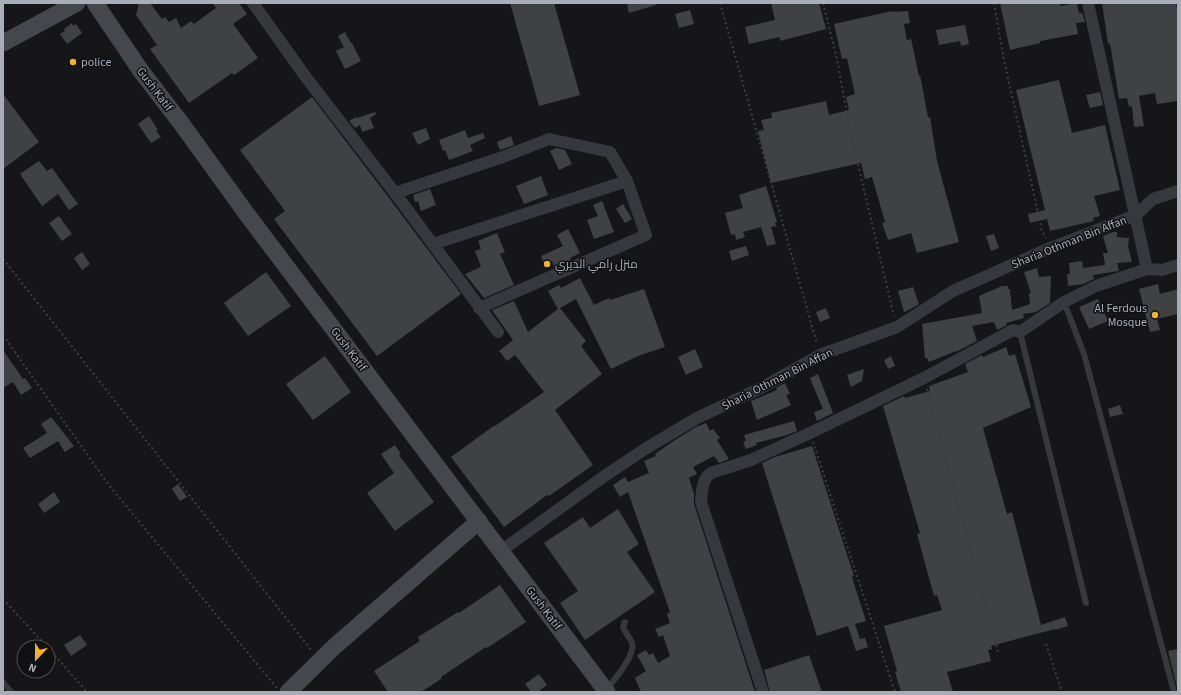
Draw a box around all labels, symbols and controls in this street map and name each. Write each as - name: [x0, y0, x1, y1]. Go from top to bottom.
- place label: police: [81, 54, 111, 71]
- marker: police: [68, 57, 78, 67]
- street label: Gush Katif: [132, 64, 177, 115]
- street label: Sharia Othman Bin Affan: [1009, 212, 1129, 273]
- place label: منزل رامي الديري: [555, 256, 638, 274]
- marker: منزل رامي الديري: [542, 259, 552, 269]
- place label: Al Ferdous Mosque: [1095, 300, 1147, 331]
- marker: Al Ferdous Mosque: [1150, 310, 1160, 320]
- street label: Gush Katif: [326, 324, 371, 375]
- street label: Sharia Othman Bin Affan: [719, 344, 836, 415]
- street label: Gush Katif: [521, 583, 566, 634]
- north arrow: [16, 639, 56, 679]
- text: N: [26, 659, 39, 676]

